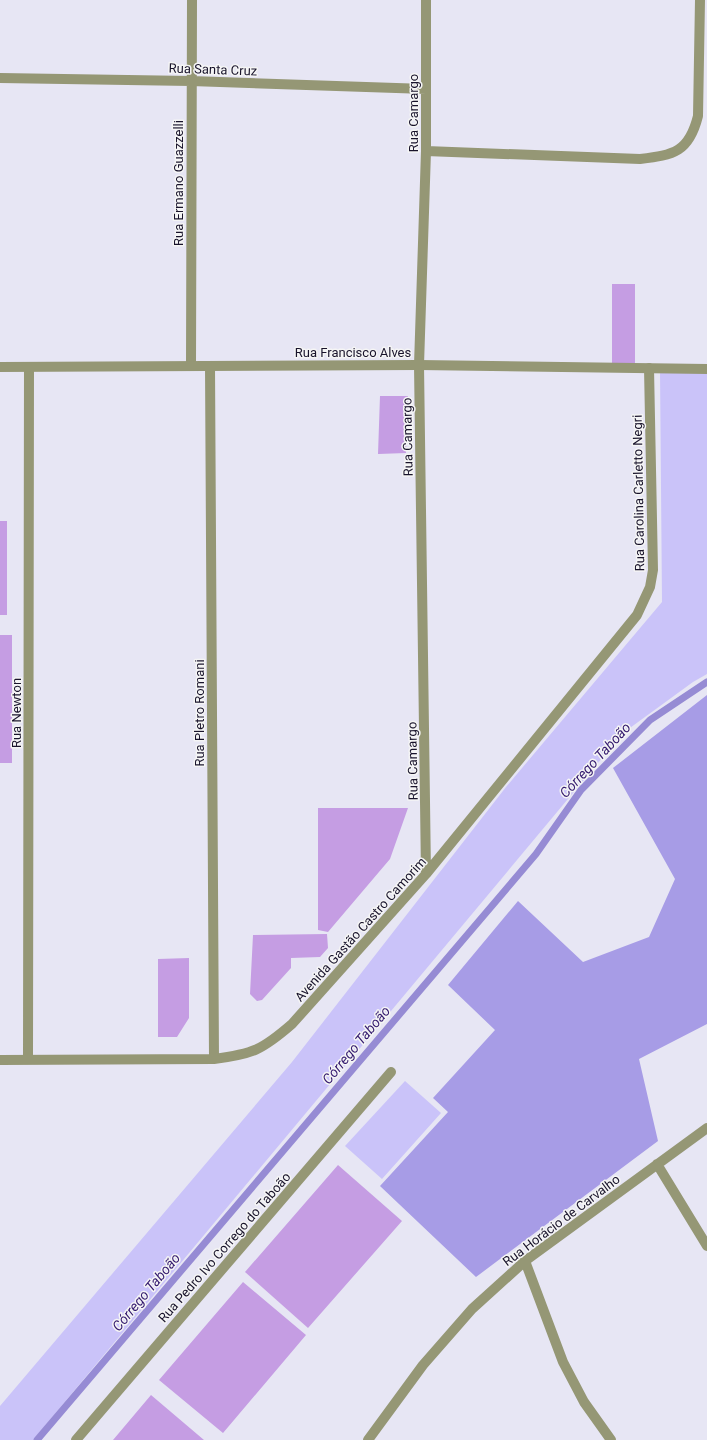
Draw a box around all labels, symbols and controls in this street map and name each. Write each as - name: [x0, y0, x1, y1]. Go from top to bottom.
- street label: Rua Santa Cruz: [169, 60, 258, 79]
- street label: Rua Camargo: [406, 74, 421, 152]
- street label: Rua Ermano Guazzelli: [171, 120, 186, 246]
- street label: Rua Francisco Alves: [295, 345, 412, 360]
- street label: Rua Camargo: [399, 398, 416, 476]
- street label: Rua Carolina Carletto Negri: [630, 415, 647, 571]
- street label: Rua Pletro Romani: [192, 659, 207, 767]
- street label: Rua Newton: [9, 678, 24, 748]
- water label: Córrego Taboão: [556, 719, 634, 801]
- street label: Rua Camargo: [404, 722, 421, 800]
- street label: Avenida Gastão Castro Camorim: [292, 854, 429, 1004]
- water label: Córrego Taboão: [319, 1003, 393, 1087]
- street label: Rua Pedro Ivo Corrego do Taboão: [155, 1169, 294, 1325]
- street label: Rua Horácio de Carvalho: [500, 1172, 623, 1269]
- water label: Córrego Taboão: [109, 1250, 183, 1334]

